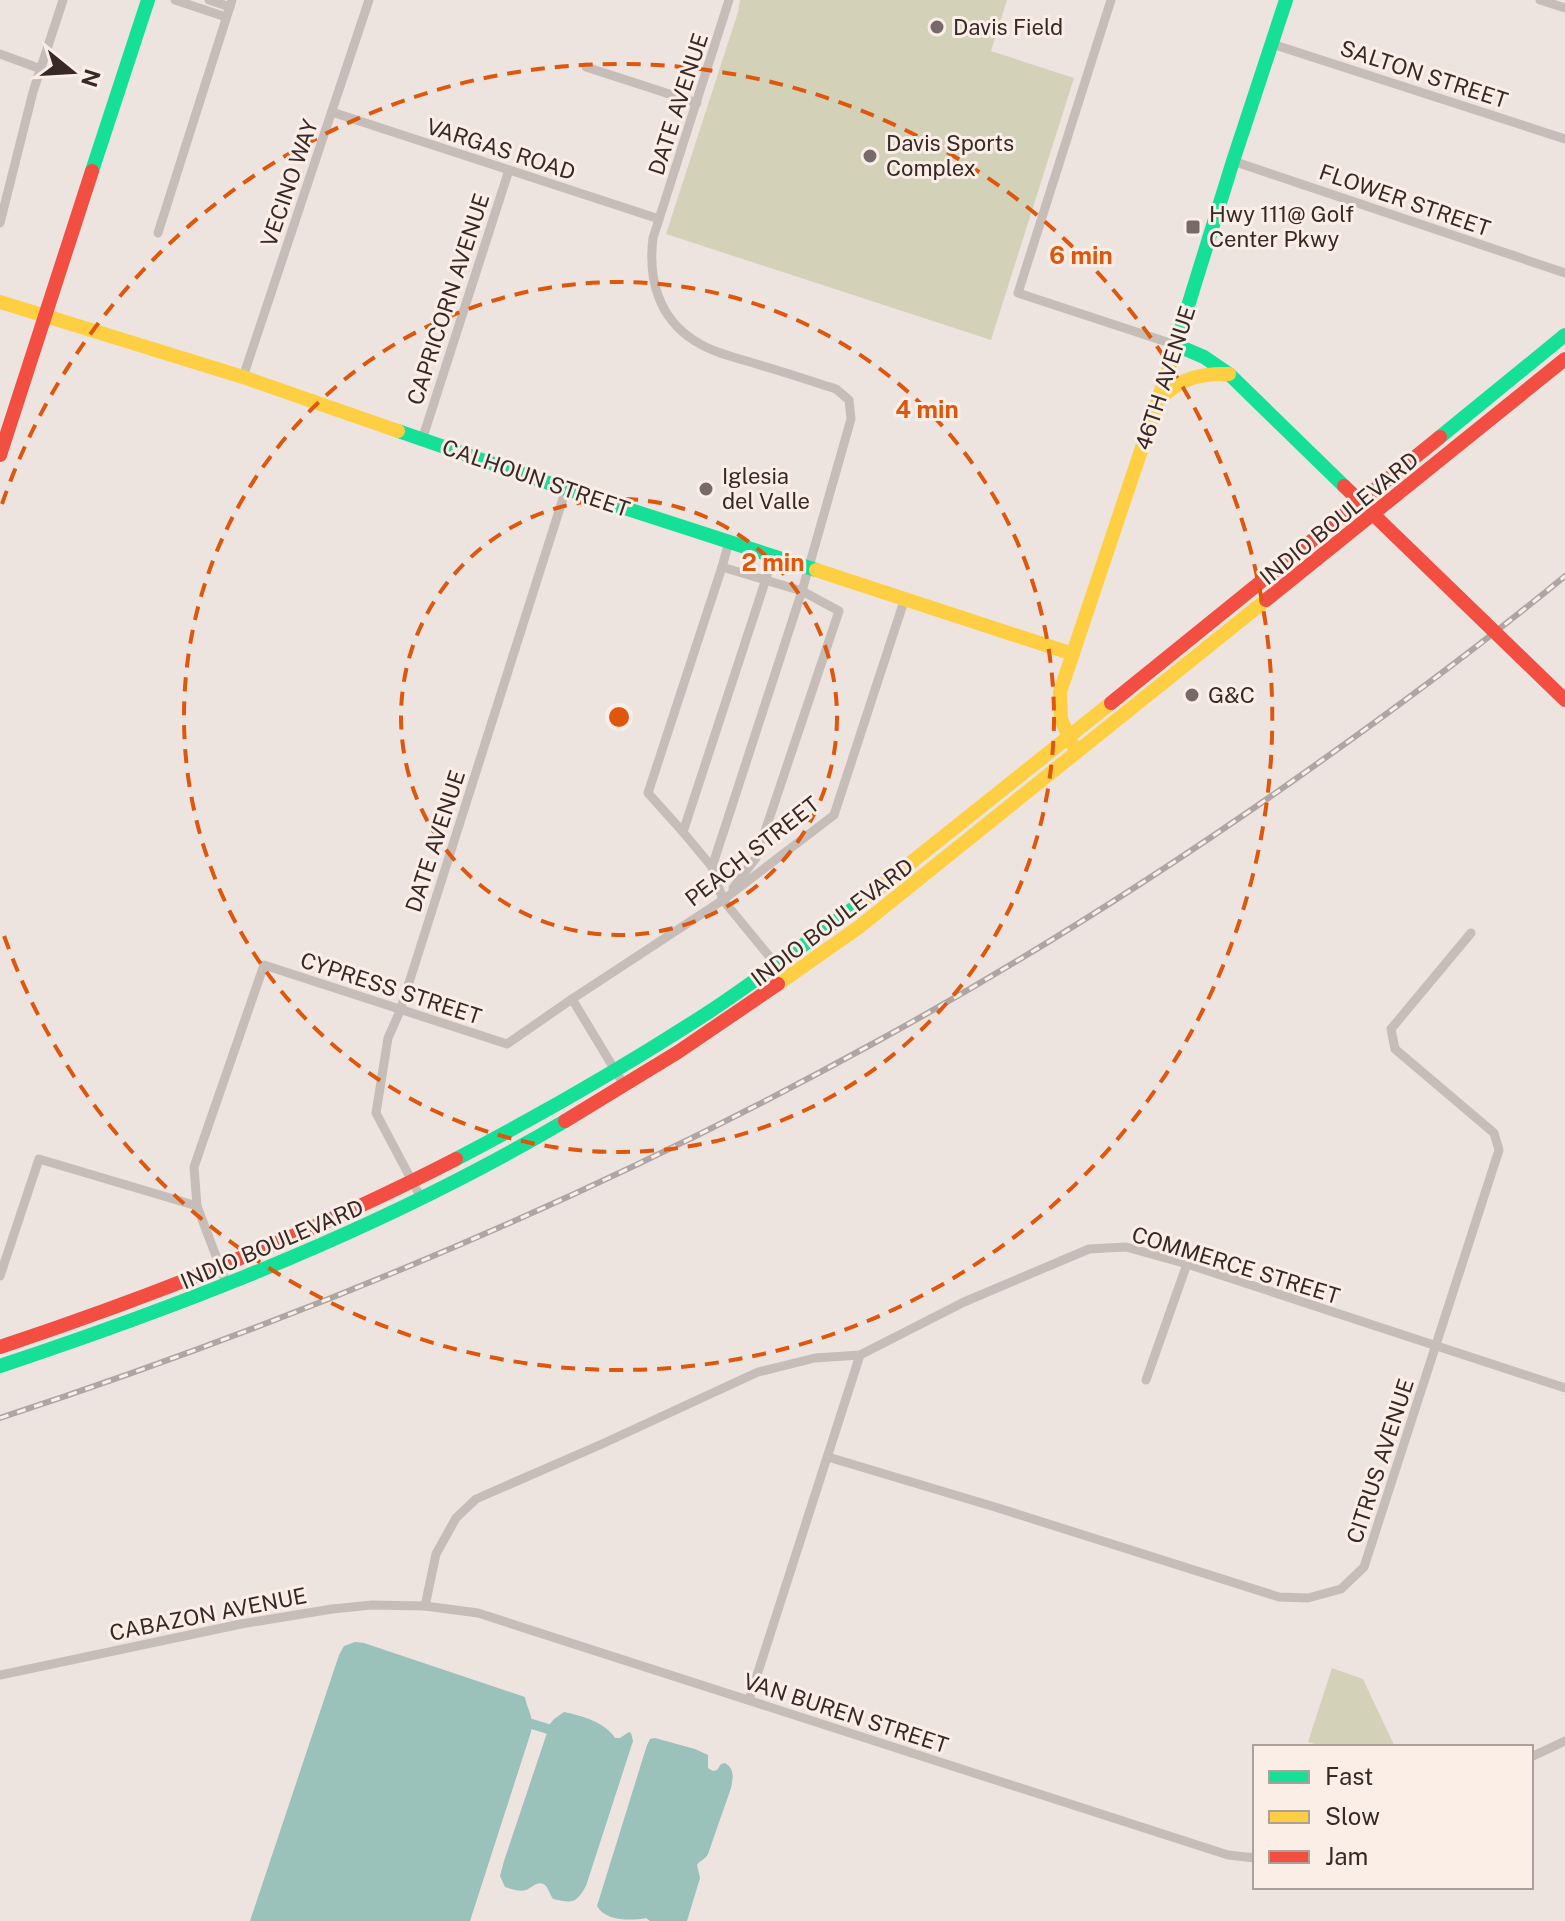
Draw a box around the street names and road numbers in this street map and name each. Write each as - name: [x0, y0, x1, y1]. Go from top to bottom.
- street label: DATE AVENUE: [643, 30, 713, 178]
- street label: SALTON STREET: [1337, 35, 1511, 113]
- street label: VARGAS ROAD: [423, 113, 579, 185]
- street label: VECINO WAY: [255, 115, 323, 250]
- street label: FLOWER STREET: [1316, 159, 1494, 241]
- street label: CAPRICORN AVENUE: [401, 190, 495, 408]
- street label: 46TH AVENUE: [1129, 303, 1201, 453]
- street label: CALHOUN STREET: [439, 434, 633, 522]
- street label: INDIO BOULEVARD: [1255, 446, 1423, 590]
- street label: DATE AVENUE: [400, 767, 470, 915]
- street label: PEACH STREET: [680, 791, 824, 911]
- street label: INDIO BOULEVARD: [746, 853, 918, 991]
- street label: CYPRESS STREET: [297, 946, 485, 1030]
- street label: INDIO BOULEVARD: [177, 1194, 367, 1294]
- street label: COMMERCE STREET: [1129, 1221, 1343, 1309]
- street label: CITRUS AVENUE: [1341, 1375, 1419, 1547]
- street label: CABAZON AVENUE: [107, 1582, 309, 1646]
- street label: VAN BUREN STREET: [740, 1668, 952, 1758]

